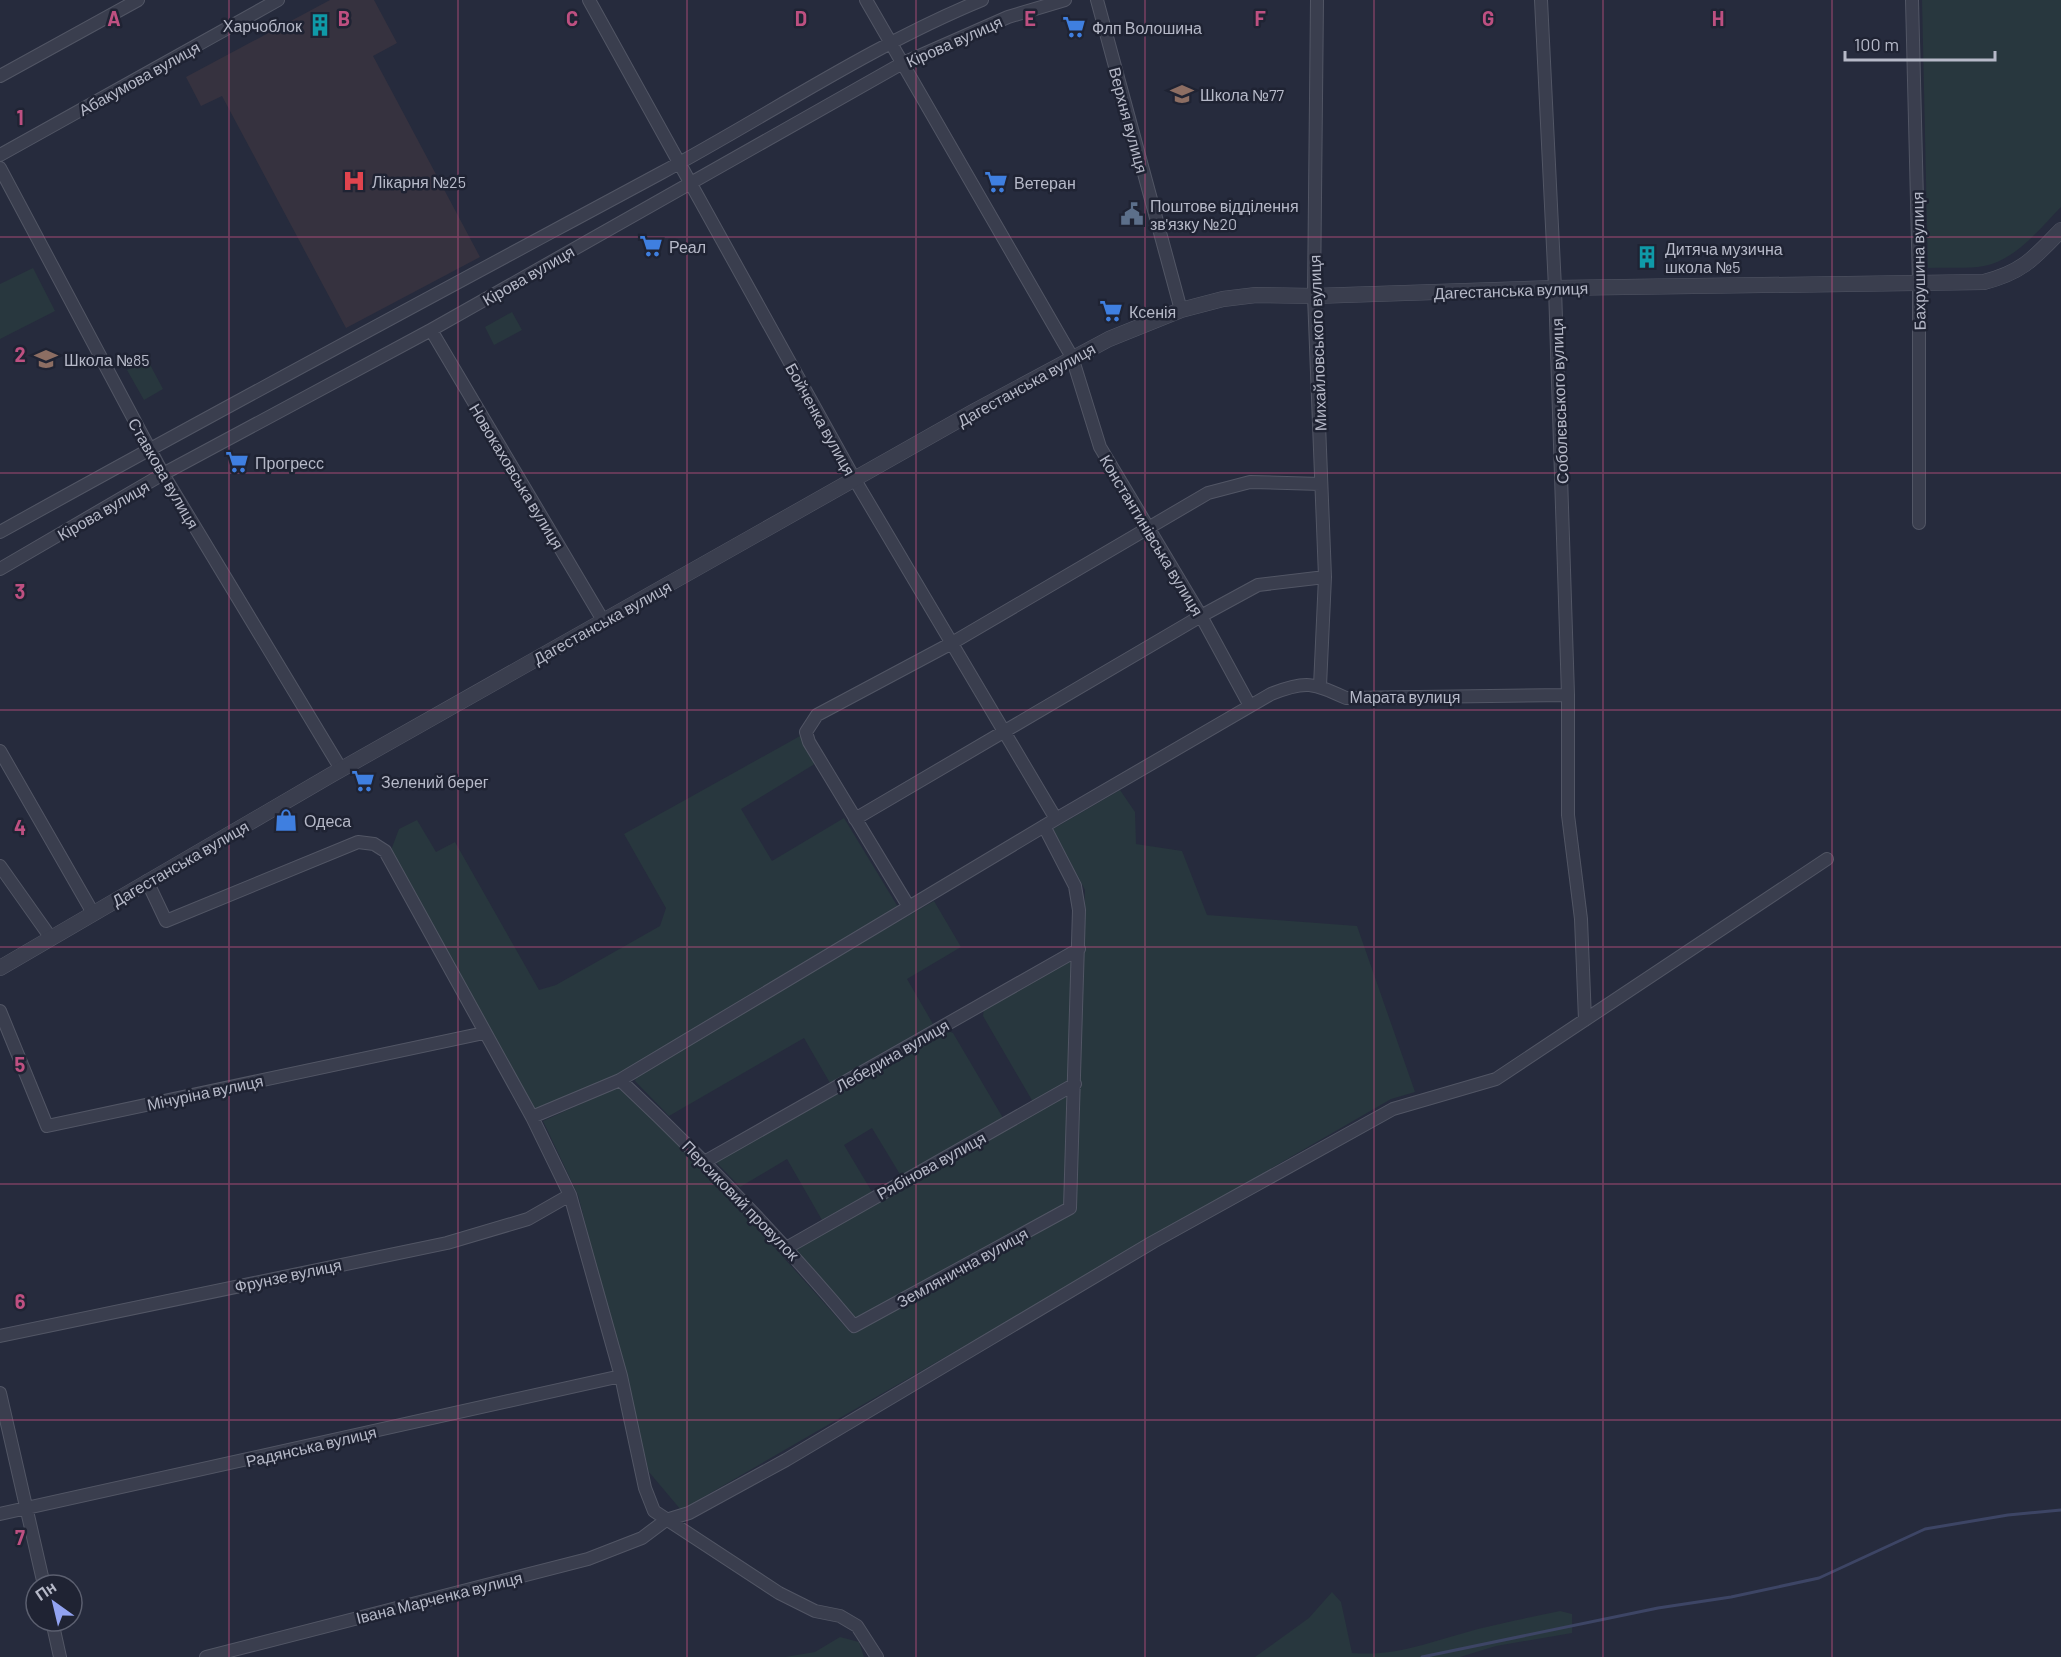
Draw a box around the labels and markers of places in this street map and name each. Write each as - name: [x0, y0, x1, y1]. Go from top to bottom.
- building icon: Харчоблок: [307, 12, 333, 38]
- supermarket icon: Флп Волошина: [1061, 14, 1087, 40]
- place label: Харчоблок: [223, 16, 303, 35]
- place label: Флп Волошина: [1092, 18, 1202, 37]
- school or university icon: Школа №77: [1169, 81, 1195, 107]
- place label: Школа №77: [1200, 85, 1285, 104]
- hospital icon: Лікарня №25: [341, 168, 367, 194]
- supermarket icon: Ветеран: [983, 169, 1009, 195]
- place label: Лікарня №25: [372, 172, 466, 191]
- place label: Ветеран: [1014, 173, 1076, 192]
- place label: Поштове відділення зв'язку №20: [1150, 196, 1299, 233]
- public building icon: Поштове відділення зв'язку №20: [1119, 201, 1145, 227]
- supermarket icon: Реал: [638, 233, 664, 259]
- place label: Реал: [669, 237, 706, 256]
- place label: Дитяча музична школа №5: [1665, 239, 1783, 276]
- building icon: Дитяча музична школа №5: [1634, 244, 1660, 270]
- supermarket icon: Ксенія: [1098, 298, 1124, 324]
- place label: Ксенія: [1129, 302, 1176, 321]
- school or university icon: Школа №85: [33, 346, 59, 372]
- place label: Школа №85: [64, 350, 150, 369]
- supermarket icon: Прогресс: [224, 449, 250, 475]
- place label: Прогресс: [255, 453, 324, 472]
- supermarket icon: Зелений берег: [350, 768, 376, 794]
- place label: Зелений берег: [381, 772, 489, 791]
- shop icon: Одеса: [273, 807, 299, 833]
- place label: Одеса: [304, 811, 351, 830]

